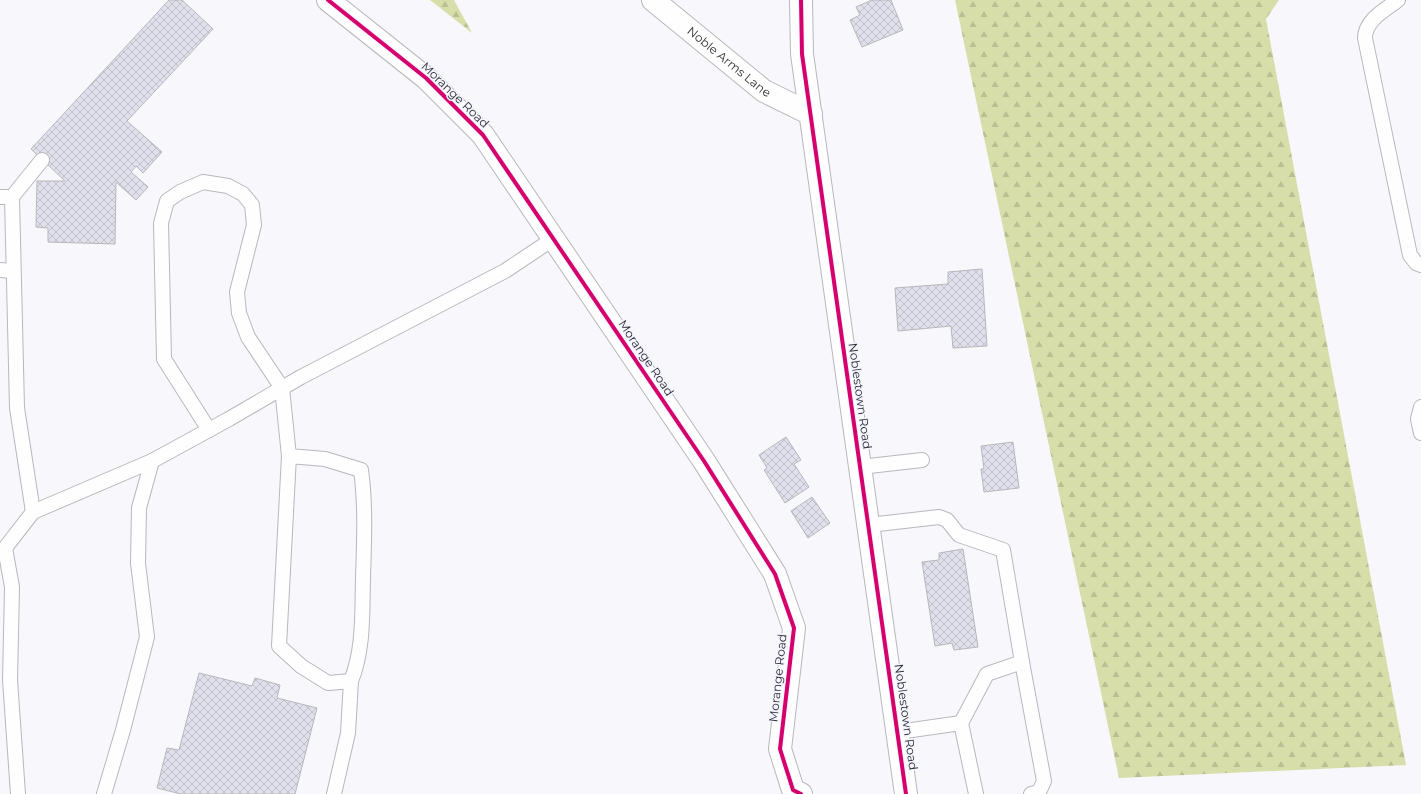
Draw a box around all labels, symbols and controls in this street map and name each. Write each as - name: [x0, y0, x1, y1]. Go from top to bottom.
- street label: Noble Arms Lane: [684, 23, 773, 100]
- street label: Morange Road: [418, 59, 492, 131]
- street label: Morange Road: [615, 317, 677, 399]
- street label: Noblestown Road: [846, 342, 875, 450]
- street label: Morange Road: [765, 633, 790, 723]
- street label: Noblestown Road: [892, 663, 921, 771]

